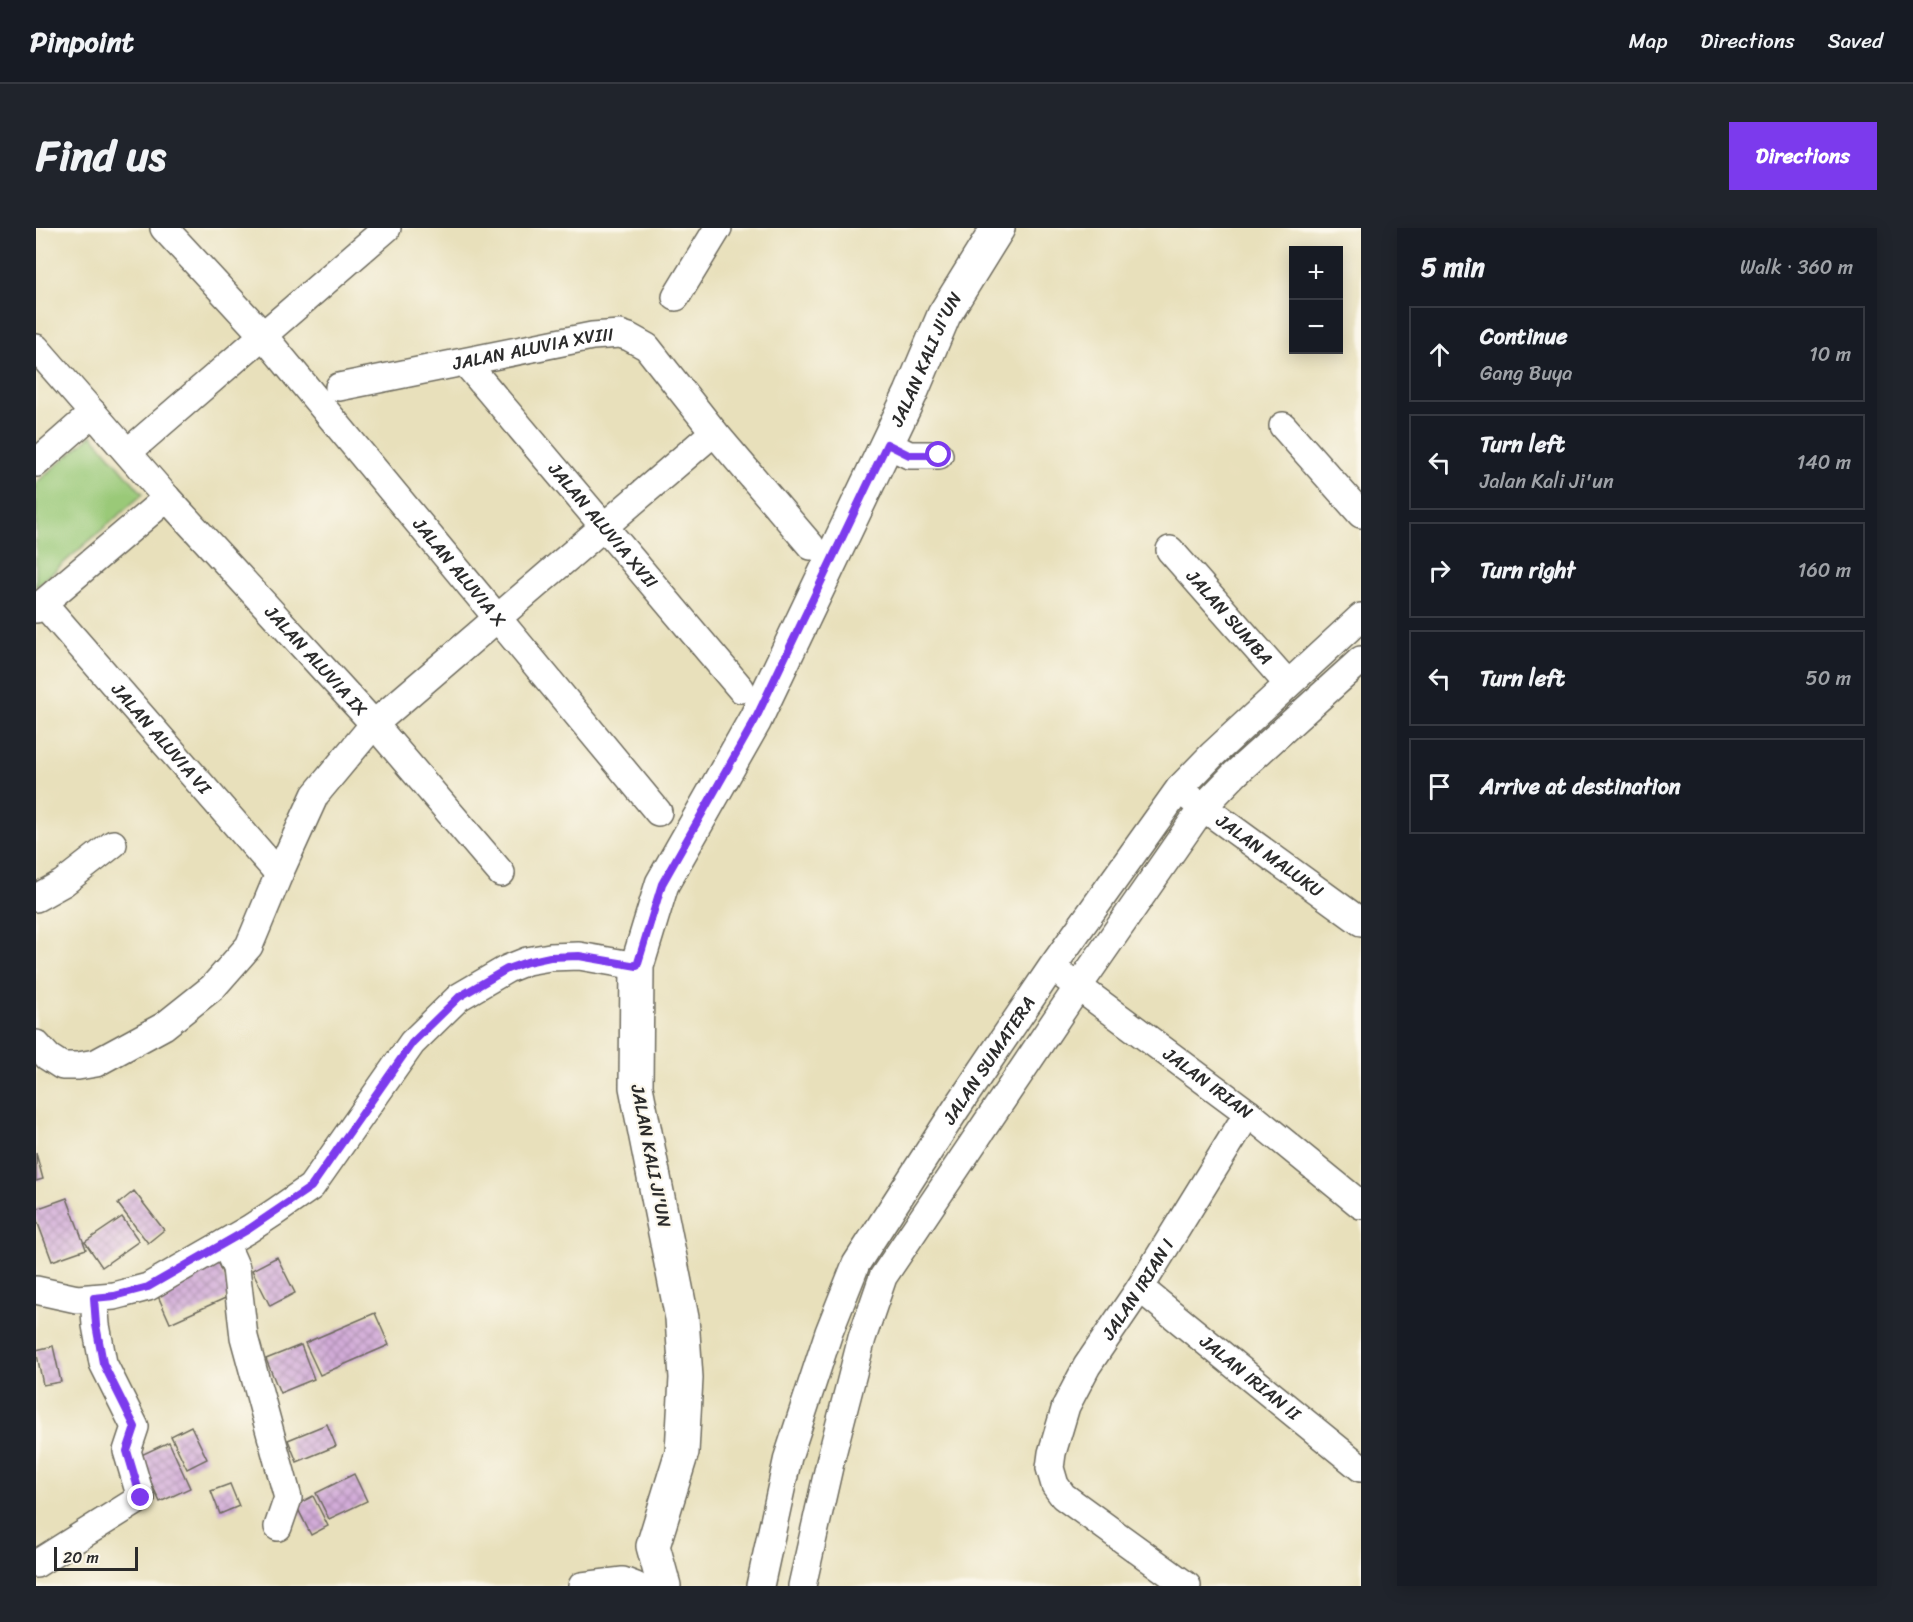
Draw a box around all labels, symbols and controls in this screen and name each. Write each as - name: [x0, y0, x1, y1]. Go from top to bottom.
- text: Pinpoint: [30, 17, 134, 66]
- text: Map: [1629, 22, 1667, 60]
- text: Directions: [1700, 22, 1795, 60]
- text: Saved: [1828, 22, 1883, 60]
- text: Find us: [36, 119, 166, 193]
- button: Directions: [1729, 122, 1877, 190]
- text: 5 min: [1421, 244, 1485, 290]
- map controls: [1289, 246, 1343, 354]
- button: +: [1289, 246, 1343, 300]
- text: Walk · 360 m: [1740, 250, 1853, 285]
- street label: JALAN KALI JI'UN: [881, 285, 971, 433]
- button: −: [1289, 300, 1343, 354]
- text: Continue: [1480, 317, 1568, 356]
- street label: JALAN ALUVIA XVIII: [449, 318, 615, 380]
- text: 10 m: [1809, 337, 1851, 372]
- icon: ahead: [1423, 338, 1456, 371]
- text: Gang Buya: [1480, 356, 1572, 391]
- text: Turn left: [1480, 425, 1565, 464]
- route start: [925, 441, 951, 467]
- text: 140 m: [1797, 445, 1851, 480]
- icon: left: [1423, 446, 1456, 479]
- street label: JALAN ALUVIA XVII: [539, 454, 666, 596]
- text: Jalan Kali Ji'un: [1480, 464, 1614, 499]
- street label: JALAN ALUVIA X: [404, 510, 515, 634]
- text: Turn right: [1480, 551, 1575, 590]
- text: 160 m: [1798, 553, 1851, 588]
- icon: right: [1423, 554, 1456, 587]
- street label: JALAN SUMBA: [1177, 562, 1281, 673]
- street label: JALAN ALUVIA IX: [256, 597, 376, 724]
- text: Turn left: [1480, 659, 1565, 698]
- text: 50 m: [1806, 661, 1851, 696]
- icon: left: [1423, 662, 1456, 695]
- street label: JALAN ALUVIA VI: [102, 675, 220, 803]
- text: Arrive at destination: [1480, 767, 1681, 806]
- icon: arrive: [1423, 770, 1456, 803]
- street label: JALAN MALUKU: [1208, 805, 1331, 906]
- street label: JALAN SUMATERA: [933, 990, 1044, 1132]
- street label: JALAN IRIAN: [1155, 1038, 1260, 1128]
- street label: JALAN KALI JI'UN: [621, 1081, 681, 1231]
- street label: JALAN IRIAN I: [1092, 1232, 1183, 1348]
- street label: JALAN IRIAN II: [1192, 1326, 1309, 1430]
- route end: [127, 1484, 153, 1510]
- text: 20 m: [63, 1543, 99, 1572]
- scale bar: [54, 1544, 138, 1572]

